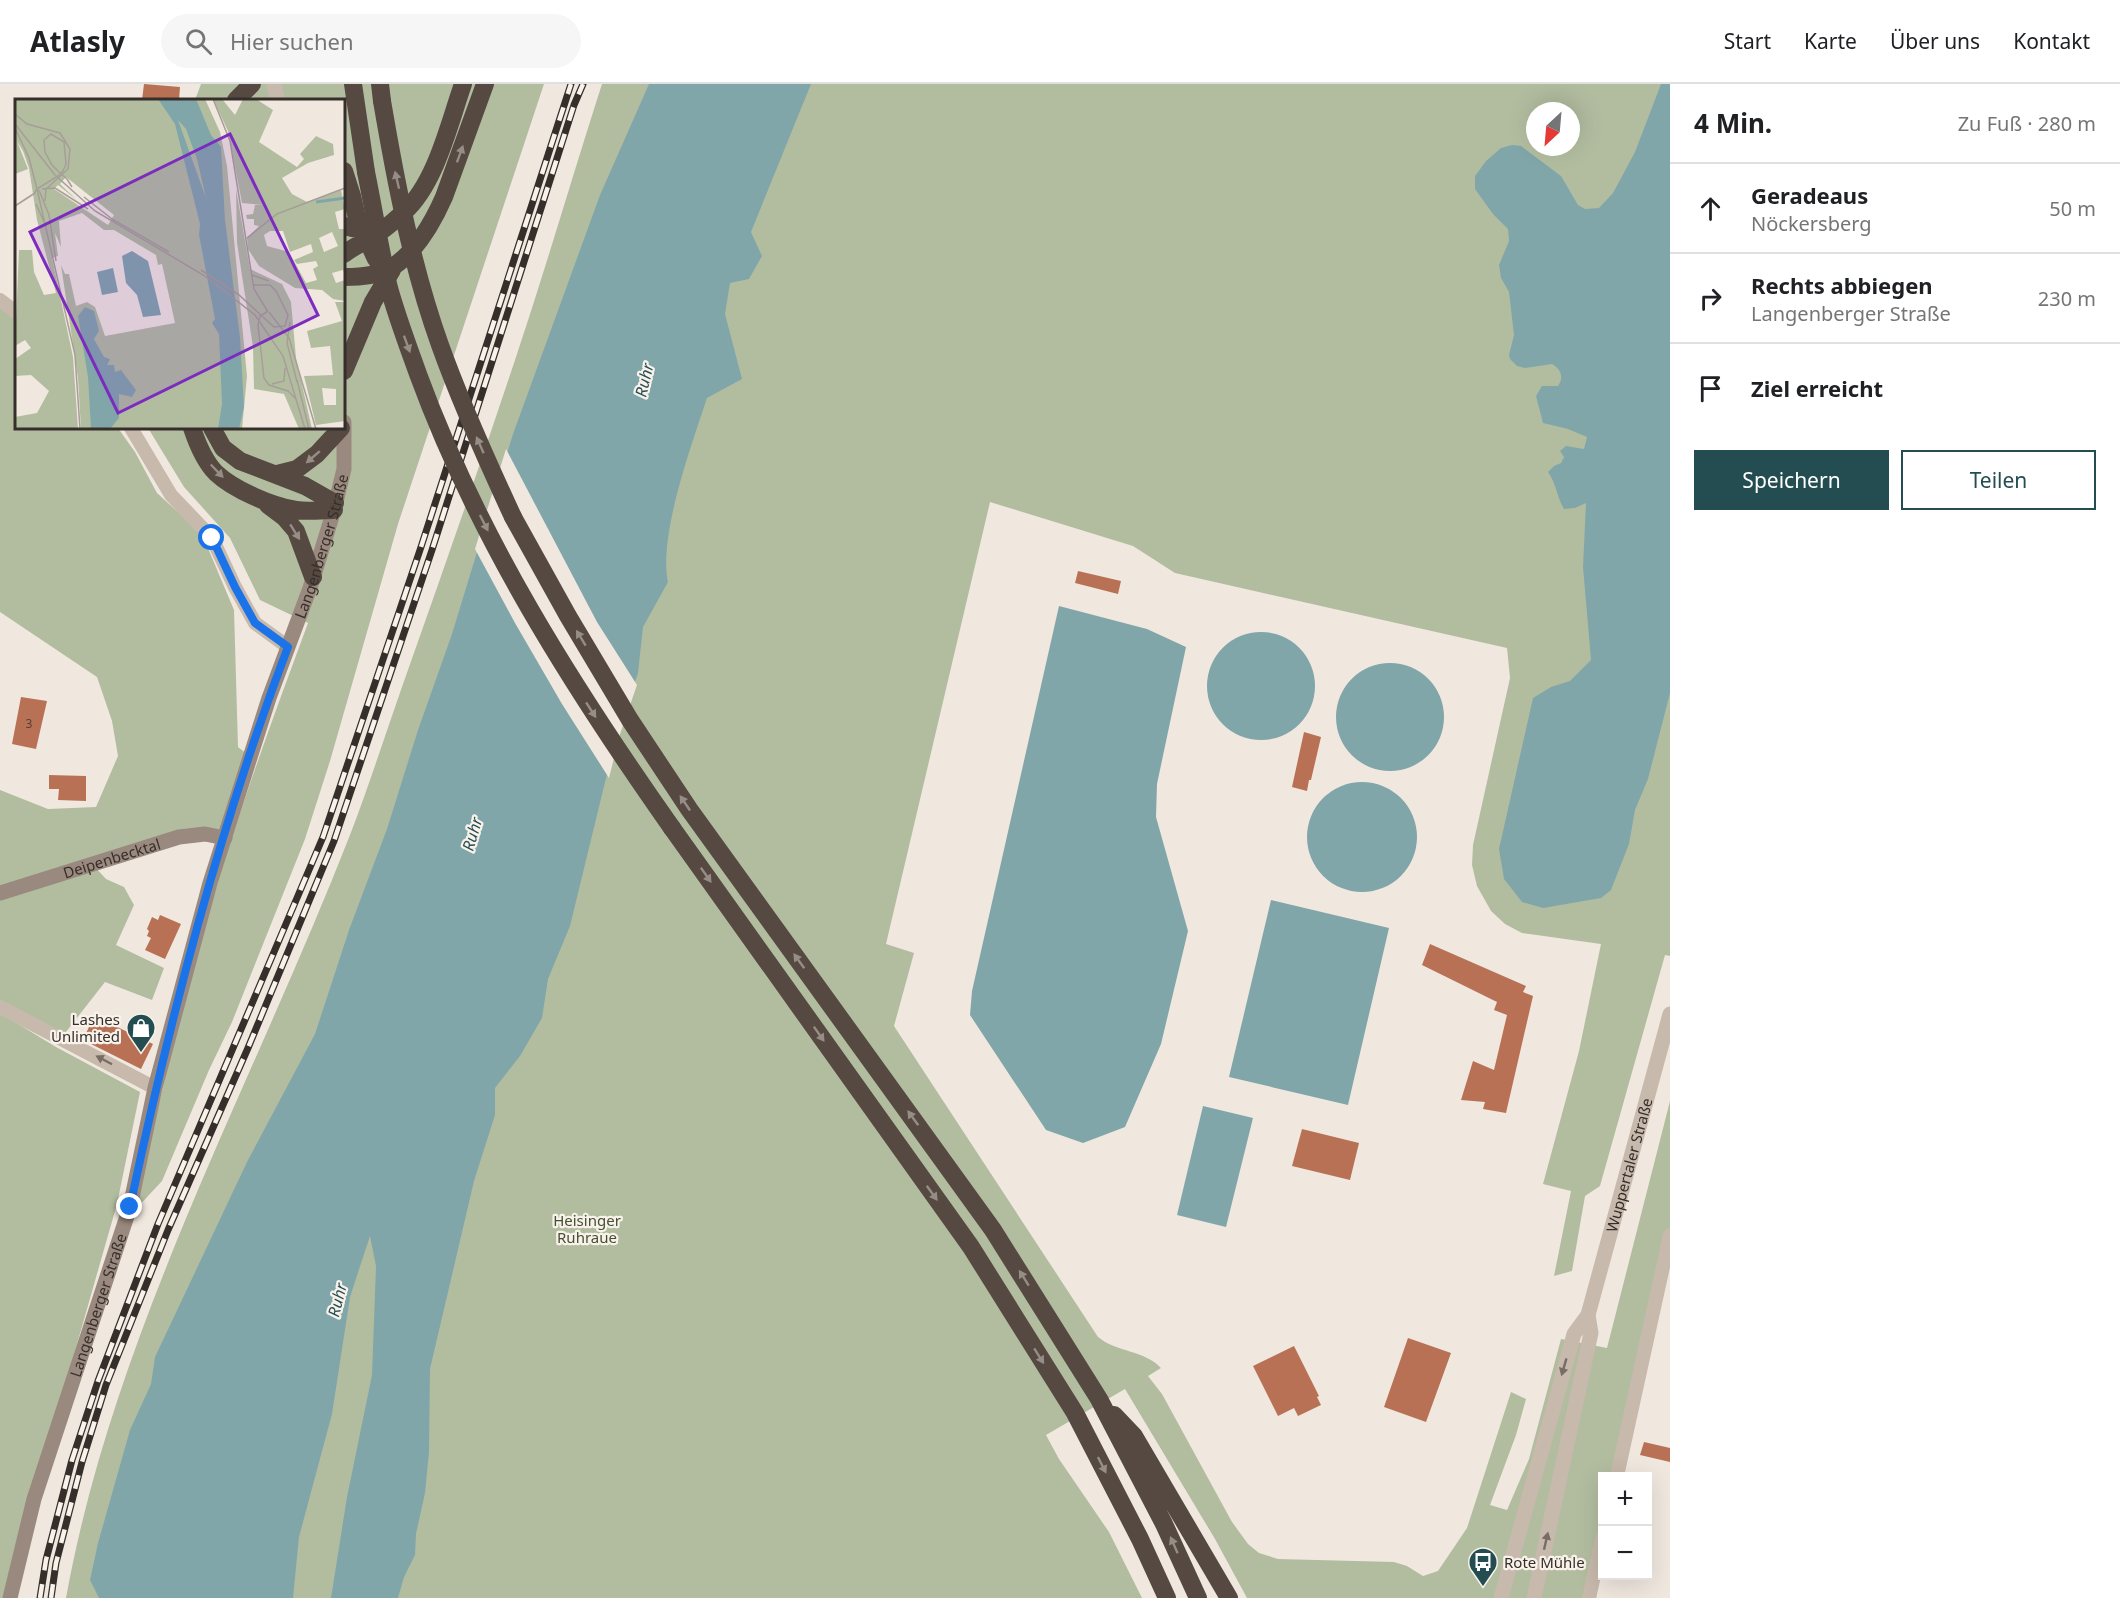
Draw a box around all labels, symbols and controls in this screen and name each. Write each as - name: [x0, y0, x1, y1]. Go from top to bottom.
- search box: [161, 14, 581, 68]
- text: Atlasly: [30, 22, 125, 60]
- icon: search: [182, 25, 215, 58]
- text: Hier suchen: [230, 26, 354, 56]
- text: Start: [1724, 27, 1771, 55]
- text: Karte: [1804, 27, 1857, 55]
- text: Über uns: [1890, 27, 1980, 55]
- text: Kontakt: [2013, 27, 2090, 55]
- inset map: [15, 99, 345, 429]
- north arrow: [1526, 102, 1580, 156]
- text: 4 Min.: [1694, 105, 1772, 141]
- text: Zu Fuß · 280 m: [1958, 110, 2096, 137]
- one-way arrow: [455, 145, 465, 163]
- one-way arrow: [391, 170, 401, 189]
- text: Geradeaus: [1751, 180, 1868, 210]
- icon: ahead: [1694, 192, 1727, 225]
- text: 50 m: [2049, 195, 2096, 222]
- text: Nöckersberg: [1751, 210, 1872, 237]
- text: Rechts abbiegen: [1751, 270, 1933, 300]
- icon: right: [1694, 282, 1727, 315]
- text: 230 m: [2038, 285, 2096, 312]
- text: Langenberger Straße: [1751, 300, 1951, 327]
- one-way arrow: [403, 335, 413, 353]
- water label: Ruhr: [629, 360, 659, 399]
- icon: arrive: [1694, 372, 1727, 405]
- text: Ziel erreicht: [1751, 373, 1883, 403]
- one-way arrow: [475, 436, 485, 454]
- one-way arrow: [305, 450, 320, 464]
- button: Speichern: [1694, 450, 1889, 510]
- button: Teilen: [1901, 450, 2096, 510]
- one-way arrow: [210, 464, 224, 479]
- street label: Langenberger Straße: [290, 472, 352, 621]
- one-way arrow: [479, 514, 489, 531]
- route start: [198, 524, 224, 550]
- one-way arrow: [289, 524, 300, 540]
- one-way arrow: [576, 629, 586, 646]
- one-way arrow: [585, 702, 596, 718]
- house number: 3: [26, 715, 33, 732]
- one-way arrow: [679, 795, 691, 811]
- water label: Ruhr: [457, 814, 487, 853]
- street label: Deipenbecktal: [61, 833, 163, 883]
- one-way arrow: [700, 867, 712, 883]
- one-way arrow: [794, 953, 806, 968]
- place label: Lashes Unlimited: [51, 1009, 120, 1046]
- shop icon: Lashes Unlimited: [125, 1012, 157, 1054]
- one-way arrow: [813, 1026, 825, 1042]
- one-way arrow: [95, 1055, 112, 1065]
- street label: Wuppertaler Straße: [1601, 1096, 1657, 1234]
- one-way arrow: [907, 1110, 919, 1126]
- one-way arrow: [926, 1184, 938, 1200]
- route end: [116, 1193, 142, 1219]
- park label: Heisinger Ruhraue: [553, 1210, 621, 1247]
- street label: Langenberger Straße: [65, 1231, 131, 1379]
- one-way arrow: [1018, 1270, 1029, 1286]
- water label: Ruhr: [322, 1280, 352, 1319]
- one-way arrow: [1033, 1348, 1044, 1364]
- one-way arrow: [1559, 1359, 1568, 1377]
- one-way arrow: [1097, 1457, 1107, 1474]
- map controls: [1598, 1472, 1652, 1580]
- button: +: [1598, 1472, 1652, 1526]
- button: −: [1598, 1526, 1652, 1580]
- one-way arrow: [1541, 1532, 1551, 1550]
- one-way arrow: [1169, 1536, 1178, 1553]
- bus stop icon: Rote Mühle: [1467, 1546, 1499, 1588]
- place label: Rote Mühle: [1504, 1552, 1585, 1572]

